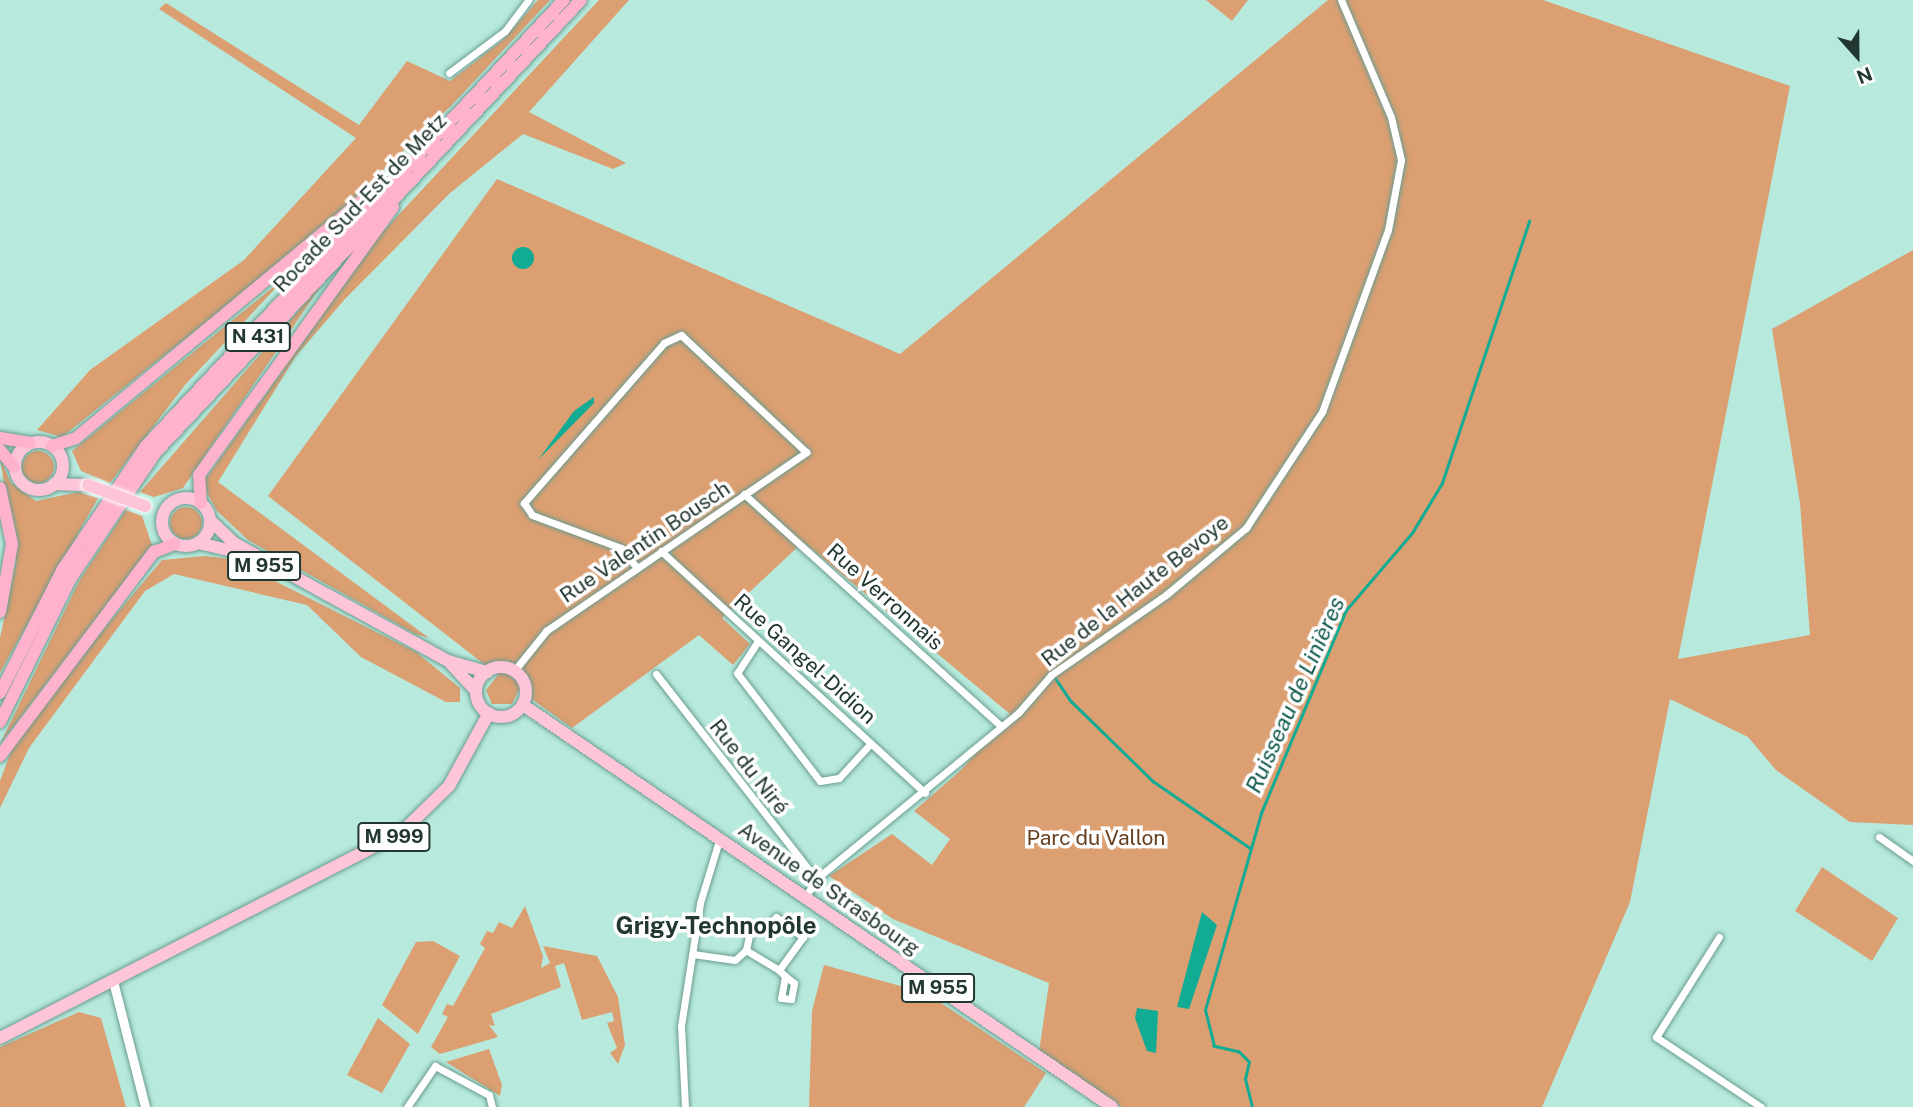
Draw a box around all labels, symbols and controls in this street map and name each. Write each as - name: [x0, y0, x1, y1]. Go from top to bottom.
- north arrow: [1822, 21, 1892, 91]
- text: N: [1854, 63, 1875, 89]
- street label: Rocade Sud-Est de Metz: [268, 108, 452, 298]
- road number: N 431: [225, 322, 291, 352]
- street label: Rue Valentin Bousch: [555, 476, 735, 608]
- street label: Rue de la Haute Bevoye: [1036, 510, 1234, 672]
- street label: Rue Verronnais: [822, 538, 948, 656]
- road number: M 955: [226, 551, 302, 582]
- street label: Rue Gangel-Didion: [729, 589, 881, 729]
- water label: Ruisseau de Linières: [1239, 593, 1351, 797]
- street label: Rue du Niré: [704, 714, 794, 820]
- street label: Avenue de Strasbourg: [733, 817, 925, 961]
- road number: M 999: [357, 822, 431, 852]
- park label: Parc du Vallon: [1026, 825, 1166, 851]
- district label: Grigy-Technopôle: [615, 912, 817, 940]
- road number: M 955: [900, 972, 976, 1004]

